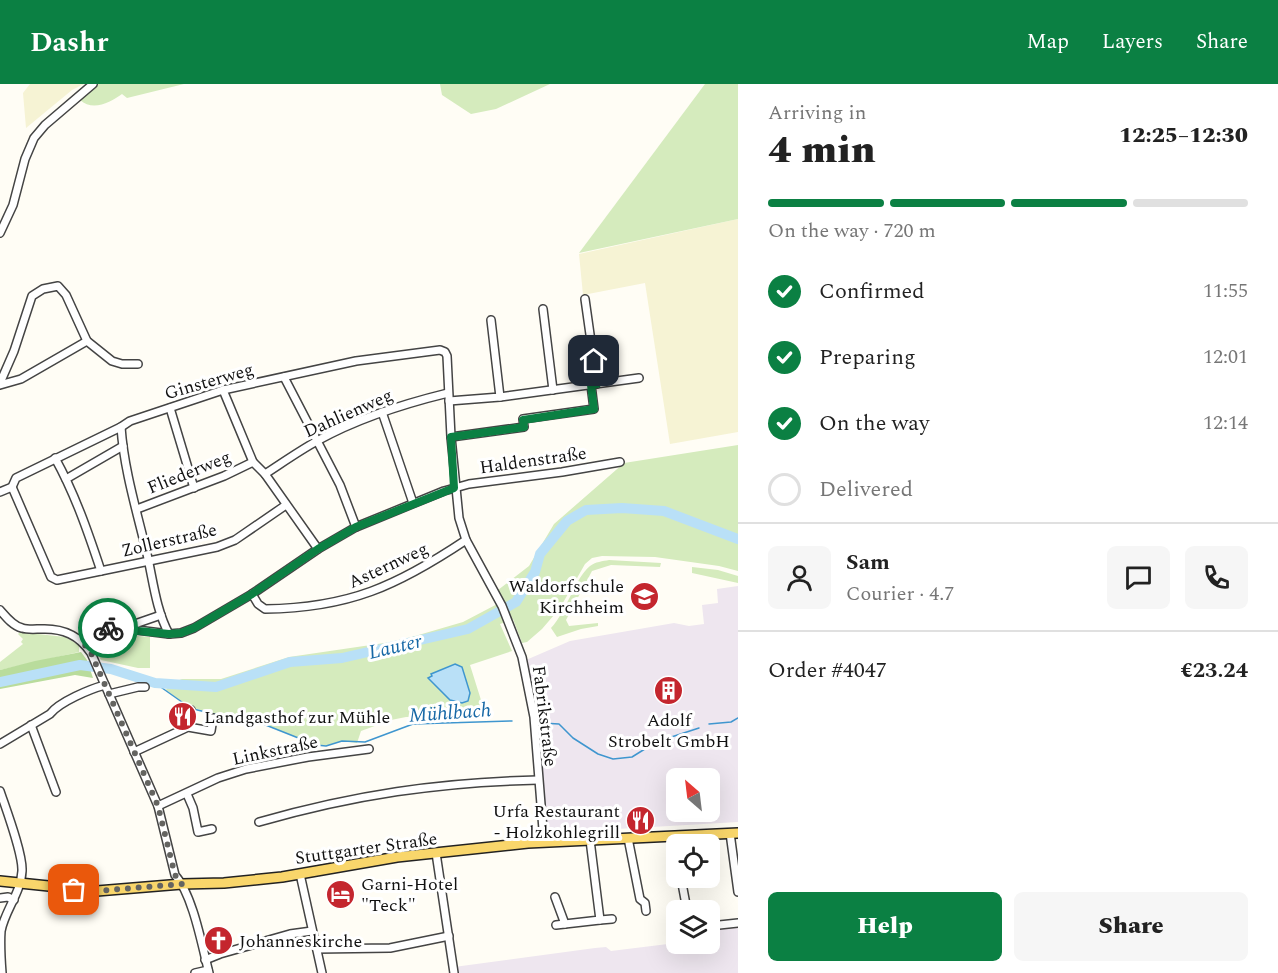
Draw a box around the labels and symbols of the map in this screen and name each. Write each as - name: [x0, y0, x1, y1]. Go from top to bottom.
- pin: [568, 335, 619, 386]
- street label: Ginsterweg: [161, 356, 257, 407]
- street label: Dahlienweg: [299, 382, 397, 445]
- street label: Haldenstraße: [478, 440, 588, 481]
- street label: Fliederweg: [143, 443, 235, 502]
- street label: Zollerstraße: [119, 516, 220, 565]
- street label: Asternweg: [344, 535, 433, 596]
- place label: Waldorfschule Kirchheim: [508, 573, 624, 621]
- school or university icon: Waldorfschule Kirchheim: [629, 580, 661, 612]
- courier: [78, 598, 138, 658]
- water label: Lauter: [366, 626, 426, 668]
- street label: Fabrikstraße: [525, 664, 564, 768]
- building icon: Adolf Strobelt GmbH: [653, 675, 685, 707]
- water label: Mühlbach: [408, 695, 492, 731]
- restaurant icon: Landgasthof zur Mühle: [167, 701, 199, 733]
- place label: Landgasthof zur Mühle: [204, 704, 390, 731]
- place label: Adolf Strobelt GmbH: [608, 707, 730, 755]
- street label: Linkstraße: [230, 728, 320, 773]
- north arrow: [666, 768, 720, 822]
- place label: Urfa Restaurant - Holzkohlegrill: [493, 798, 620, 846]
- restaurant icon: Urfa Restaurant - Holzkohlegrill: [625, 805, 657, 837]
- street label: Stuttgarter Straße: [293, 825, 439, 872]
- pin: [48, 864, 99, 915]
- place label: Garni-Hotel "Teck": [361, 871, 458, 919]
- hotel icon: Garni-Hotel "Teck": [324, 878, 356, 910]
- church icon: Johanneskirche: [202, 925, 234, 957]
- place label: Johanneskirche: [239, 928, 362, 955]

